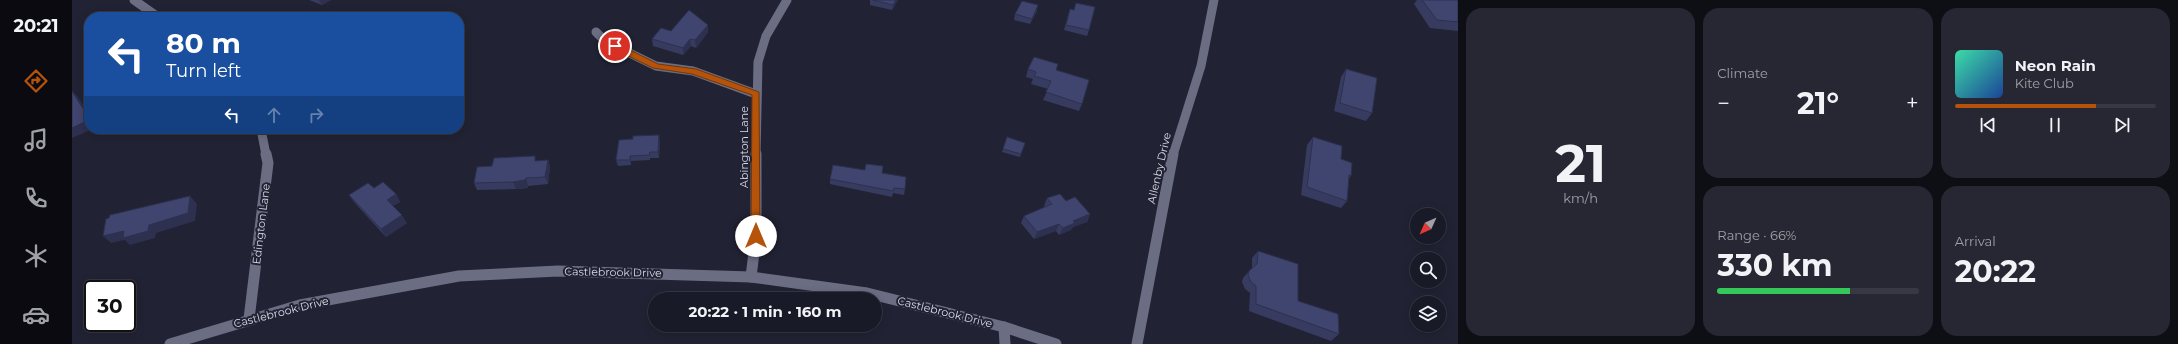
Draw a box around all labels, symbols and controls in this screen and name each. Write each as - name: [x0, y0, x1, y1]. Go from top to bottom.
- text: 20:21: [13, 15, 59, 37]
- text: 80 m: [166, 26, 241, 60]
- icon: left: [100, 28, 152, 80]
- pin: [598, 29, 632, 63]
- icon: arrive: [604, 35, 626, 57]
- text: Neon Rain: [2015, 56, 2096, 75]
- text: Turn left: [166, 60, 241, 82]
- text: Climate: [1717, 65, 1768, 81]
- icon: directions: [22, 67, 50, 95]
- text: Kite Club: [2015, 75, 2074, 91]
- text: 21°: [1797, 85, 1839, 122]
- text: −: [1717, 90, 1730, 117]
- text: +: [1906, 90, 1919, 117]
- icon: left: [221, 104, 243, 126]
- icon: ahead: [263, 104, 285, 126]
- icon: right: [305, 104, 327, 126]
- street label: Abington Lane: [737, 106, 751, 188]
- icon: previous: [1977, 114, 1999, 136]
- icon: pause: [2044, 114, 2066, 136]
- icon: next: [2111, 114, 2133, 136]
- icon: music: [22, 126, 50, 154]
- street label: Allenby Drive: [1144, 131, 1174, 205]
- text: 21: [1555, 132, 1606, 195]
- street label: Edington Lane: [249, 183, 273, 265]
- icon: phone: [22, 184, 50, 212]
- text: km/h: [1563, 190, 1598, 206]
- north arrow: [1410, 208, 1446, 244]
- map controls: [1410, 208, 1446, 332]
- position arrow: [735, 215, 777, 257]
- text: Range · 66%: [1717, 227, 1796, 243]
- text: Arrival: [1955, 233, 1996, 249]
- icon: climate: [22, 242, 50, 270]
- text: 330 km: [1717, 247, 1833, 284]
- button: search: [1410, 252, 1446, 288]
- text: 20:22: [1955, 253, 2036, 290]
- street label: Castlebrook Drive: [564, 264, 662, 280]
- speed limit sign: 30: [84, 280, 136, 332]
- street label: Castlebrook Drive: [232, 293, 330, 331]
- street label: Castlebrook Drive: [896, 293, 994, 331]
- button: layers: [1410, 296, 1446, 332]
- icon: car: [22, 301, 50, 329]
- text: 20:22 · 1 min · 160 m: [688, 302, 842, 321]

